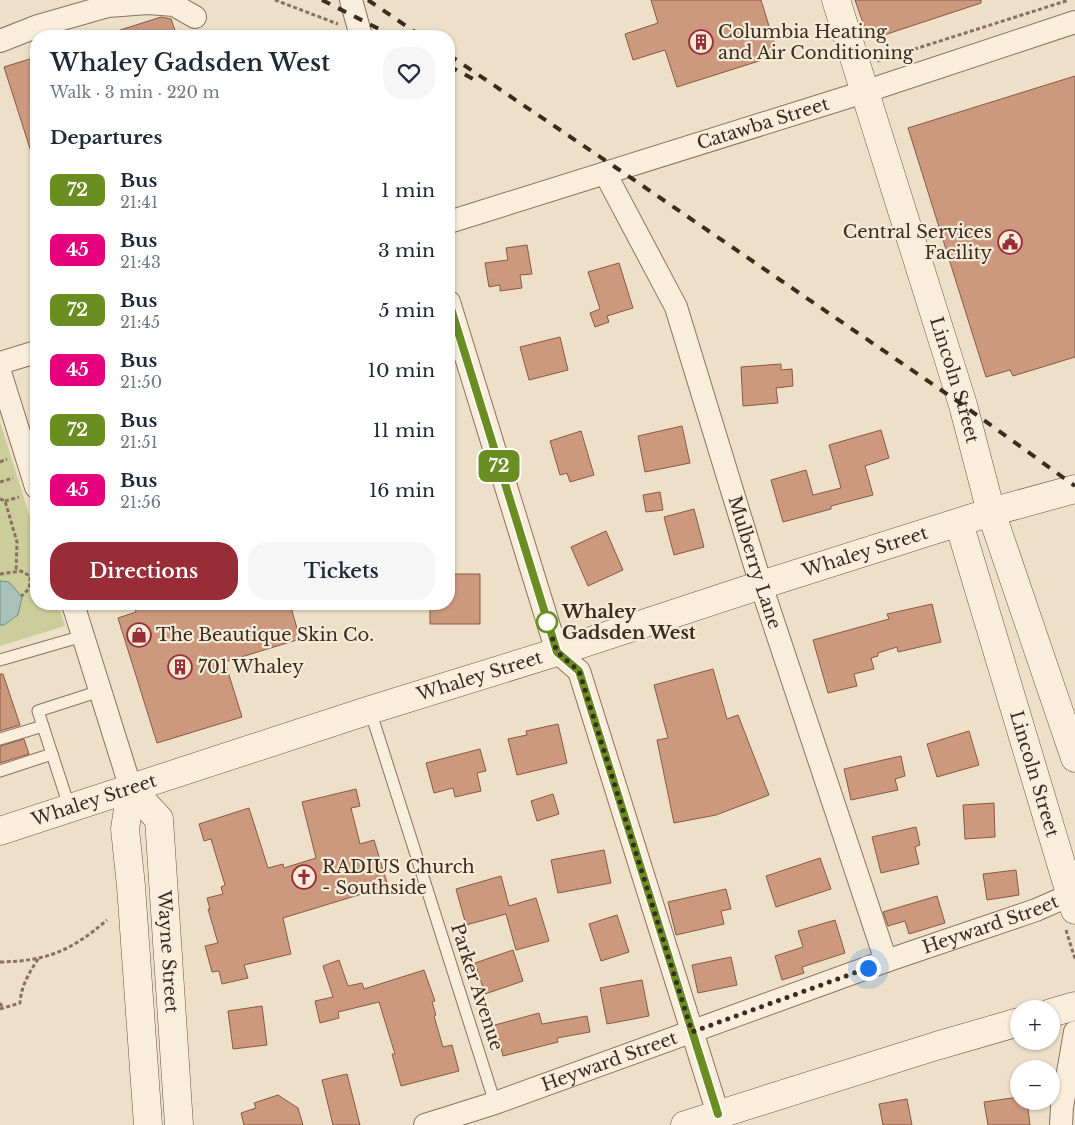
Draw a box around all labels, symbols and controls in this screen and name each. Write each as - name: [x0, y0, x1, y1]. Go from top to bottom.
- place label: Columbia Heating and Air Conditioning: [718, 21, 914, 64]
- building icon: Columbia Heating and Air Conditioning: [688, 29, 714, 55]
- button: heart: [383, 47, 435, 99]
- text: Whaley Gadsden West: [50, 48, 330, 77]
- text: Walk · 3 min · 220 m: [50, 82, 220, 102]
- street label: Catawba Street: [694, 93, 832, 155]
- text: Departures: [50, 126, 162, 149]
- text: Bus: [120, 169, 157, 192]
- text: 72: [67, 179, 88, 201]
- text: 1 min: [381, 179, 435, 202]
- text: 21:41: [120, 192, 158, 212]
- place label: Central Services Facility: [843, 221, 992, 264]
- text: Bus: [120, 229, 157, 252]
- public building icon: Central Services Facility: [997, 229, 1023, 255]
- text: 45: [66, 239, 89, 261]
- text: 3 min: [378, 239, 435, 262]
- text: 21:43: [120, 252, 161, 272]
- text: Bus: [120, 289, 157, 312]
- text: 72: [67, 299, 88, 321]
- text: 5 min: [379, 299, 435, 322]
- text: 21:45: [120, 312, 160, 332]
- street label: Lincoln Street: [925, 314, 984, 446]
- text: Bus: [120, 349, 157, 372]
- text: 45: [66, 359, 89, 381]
- text: 10 min: [368, 359, 435, 382]
- text: 21:50: [120, 372, 162, 392]
- text: Bus: [120, 409, 157, 432]
- text: 72: [67, 419, 88, 441]
- text: 11 min: [373, 419, 435, 442]
- text: 21:51: [120, 432, 158, 452]
- line badge: 72: [476, 450, 522, 482]
- text: 72: [488, 455, 510, 477]
- text: Bus: [120, 469, 157, 492]
- text: 45: [66, 479, 89, 501]
- text: 16 min: [369, 479, 435, 502]
- text: 21:56: [120, 492, 161, 512]
- street label: Mulberry Lane: [723, 493, 786, 632]
- street label: Whaley Street: [799, 522, 931, 582]
- button: Directions: [50, 542, 238, 600]
- button: Tickets: [248, 542, 435, 600]
- place label: Whaley Gadsden West: [561, 601, 696, 644]
- marker: Whaley Gadsden West: [536, 611, 558, 633]
- shop icon: The Beautique Skin Co.: [126, 622, 152, 648]
- place label: The Beautique Skin Co.: [156, 624, 374, 646]
- street label: Whaley Street: [413, 646, 545, 706]
- building icon: 701 Whaley: [167, 654, 193, 680]
- place label: 701 Whaley: [198, 656, 304, 678]
- street label: Lincoln Street: [1005, 708, 1064, 840]
- street label: Whaley Street: [28, 769, 160, 831]
- place label: RADIUS Church - Southside: [322, 856, 475, 899]
- church icon: RADIUS Church - Southside: [291, 864, 317, 890]
- street label: Wayne Street: [153, 889, 183, 1014]
- street label: Heyward Street: [920, 890, 1062, 959]
- street label: Parker Avenue: [446, 921, 508, 1053]
- your location: [856, 956, 881, 981]
- map controls: [1010, 1000, 1060, 1110]
- button: +: [1010, 1000, 1060, 1050]
- street label: Heyward Street: [538, 1027, 680, 1096]
- button: −: [1010, 1060, 1060, 1110]

